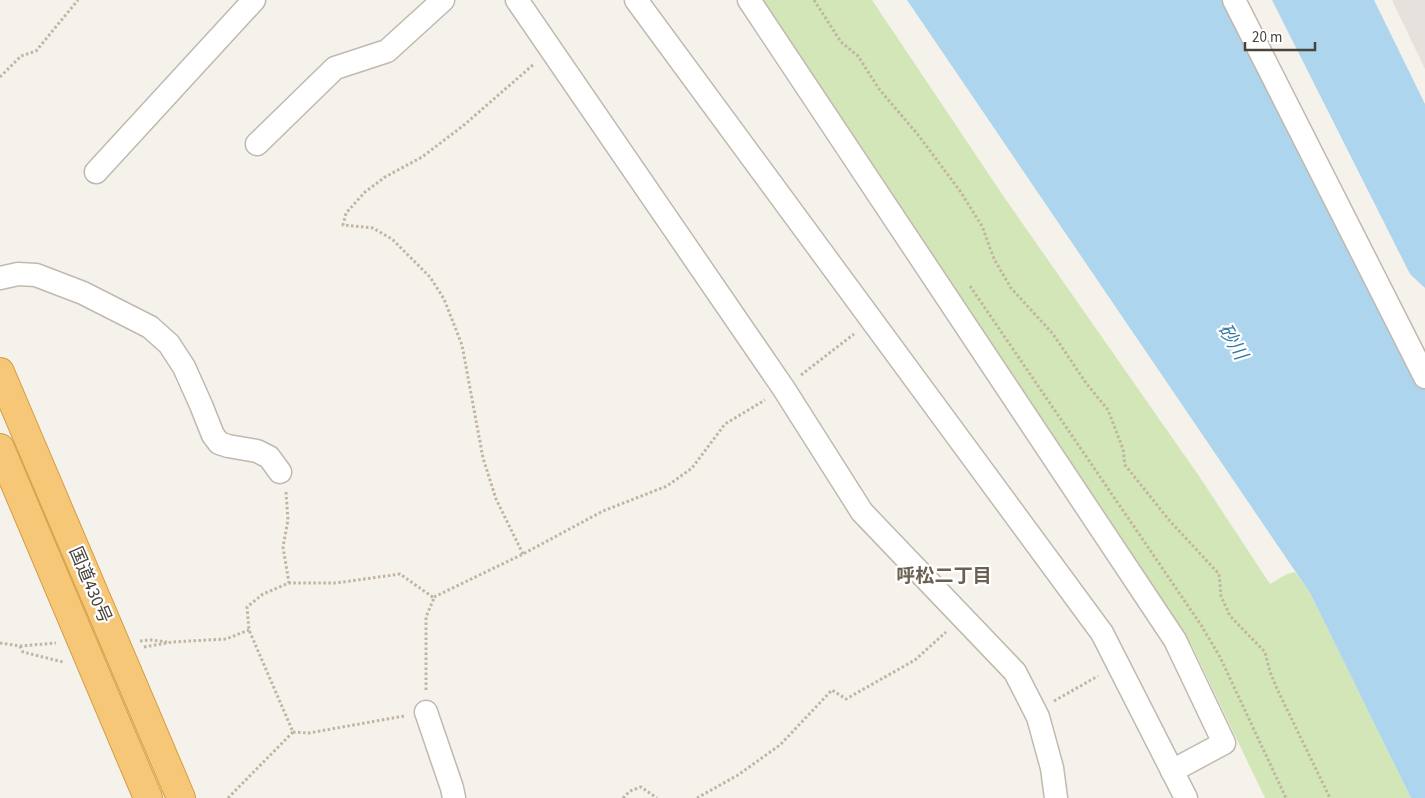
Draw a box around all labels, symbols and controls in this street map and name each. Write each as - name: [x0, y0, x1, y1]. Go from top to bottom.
- scale bar: [1245, 20, 1315, 52]
- text: 20 m: [1252, 27, 1282, 48]
- water label: 砂川: [1211, 319, 1254, 367]
- street label: 国道430号: [63, 543, 117, 627]
- district label: 呼松二丁目: [896, 563, 992, 590]

